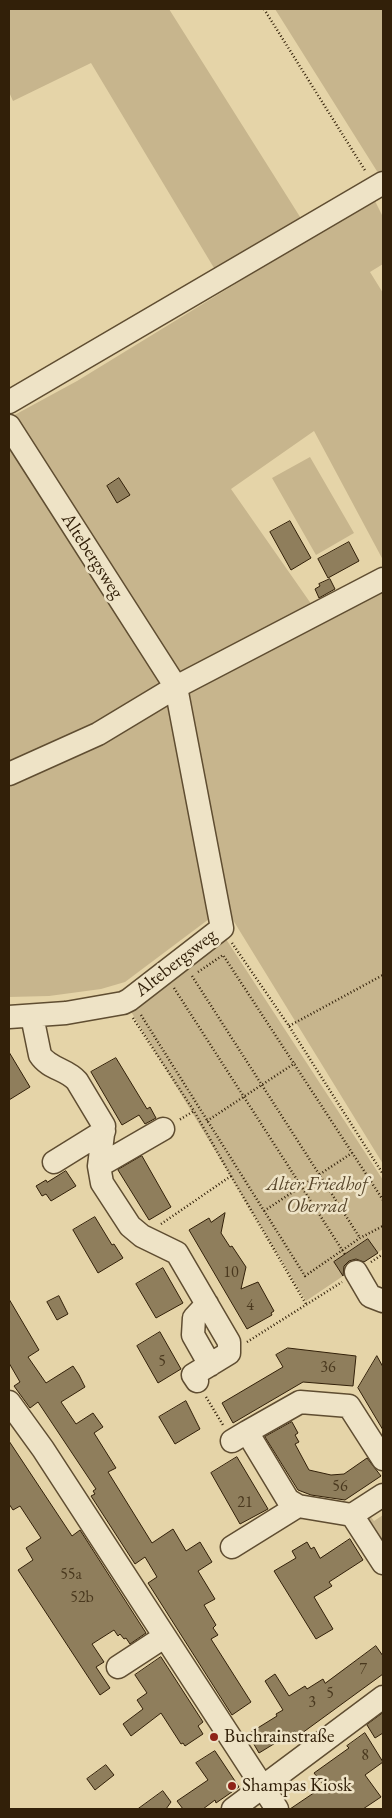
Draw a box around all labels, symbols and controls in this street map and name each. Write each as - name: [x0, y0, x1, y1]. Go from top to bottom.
- street label: Altebergsweg: [56, 509, 128, 603]
- street label: Altebergsweg: [131, 924, 221, 1002]
- park label: Alter Friedhof Oberrad: [266, 1174, 368, 1218]
- house number: 10: [223, 1263, 239, 1283]
- house number: 4: [246, 1296, 254, 1316]
- house number: 5: [158, 1352, 166, 1372]
- house number: 36: [320, 1358, 336, 1378]
- house number: 56: [332, 1477, 348, 1497]
- house number: 21: [237, 1493, 253, 1513]
- house number: 55a: [60, 1565, 82, 1585]
- house number: 52b: [70, 1588, 94, 1608]
- house number: 7: [359, 1660, 367, 1680]
- house number: 5: [326, 1684, 334, 1704]
- house number: 3: [308, 1693, 316, 1713]
- place label: Buchrainstraße: [224, 1726, 334, 1748]
- marker: Buchrainstraße: [208, 1731, 220, 1743]
- house number: 8: [361, 1746, 369, 1766]
- place label: Shampas Kiosk: [242, 1775, 352, 1797]
- marker: Shampas Kiosk: [226, 1780, 238, 1792]

